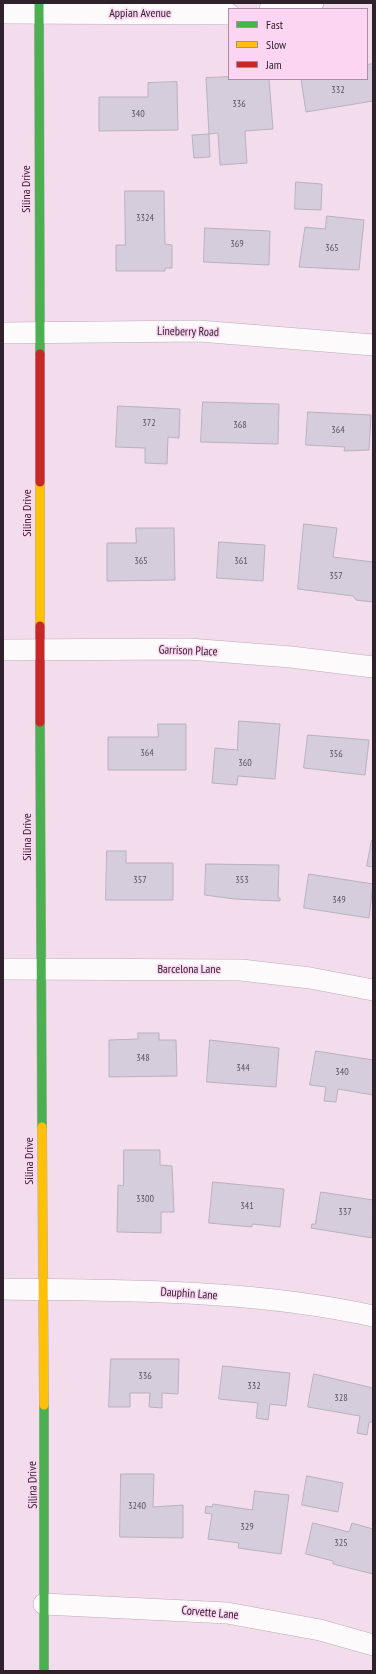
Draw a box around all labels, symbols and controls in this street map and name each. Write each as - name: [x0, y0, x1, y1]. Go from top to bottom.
- street label: Appian Avenue: [109, 7, 171, 21]
- legend: [228, 8, 368, 80]
- text: Fast: [266, 17, 283, 32]
- text: Slow: [266, 37, 286, 52]
- text: Jam: [266, 57, 282, 72]
- house number: 332: [331, 84, 345, 96]
- house number: 336: [232, 98, 246, 110]
- house number: 340: [131, 108, 145, 120]
- street label: Silina Drive: [20, 165, 34, 213]
- house number: 3324: [136, 212, 154, 224]
- house number: 369: [230, 238, 244, 250]
- house number: 365: [325, 242, 339, 254]
- street label: Lineberry Road: [157, 324, 219, 340]
- house number: 372: [142, 417, 156, 429]
- house number: 368: [233, 419, 247, 431]
- house number: 364: [331, 424, 345, 436]
- street label: Silina Drive: [21, 489, 35, 537]
- house number: 365: [134, 555, 148, 567]
- house number: 361: [234, 555, 248, 567]
- house number: 357: [329, 570, 343, 582]
- street label: Garrison Place: [158, 643, 218, 659]
- house number: 364: [140, 747, 154, 759]
- house number: 356: [329, 748, 343, 760]
- house number: 360: [238, 757, 252, 769]
- street label: Silina Drive: [21, 813, 35, 861]
- house number: 357: [133, 874, 147, 886]
- house number: 353: [235, 874, 249, 886]
- house number: 349: [332, 894, 346, 906]
- street label: Barcelona Lane: [157, 963, 221, 977]
- house number: 348: [136, 1052, 150, 1064]
- house number: 344: [236, 1062, 250, 1074]
- house number: 340: [335, 1066, 349, 1078]
- street label: Silina Drive: [23, 1137, 37, 1185]
- house number: 3300: [136, 1193, 154, 1205]
- house number: 341: [240, 1200, 254, 1212]
- house number: 337: [338, 1206, 352, 1218]
- street label: Dauphin Lane: [160, 1285, 218, 1303]
- house number: 336: [138, 1370, 152, 1382]
- house number: 332: [247, 1380, 261, 1392]
- house number: 328: [334, 1392, 348, 1404]
- street label: Silina Drive: [25, 1461, 41, 1509]
- house number: 3240: [128, 1500, 146, 1512]
- house number: 329: [240, 1521, 254, 1533]
- house number: 325: [334, 1537, 348, 1549]
- street label: Corvette Lane: [181, 1603, 239, 1623]

